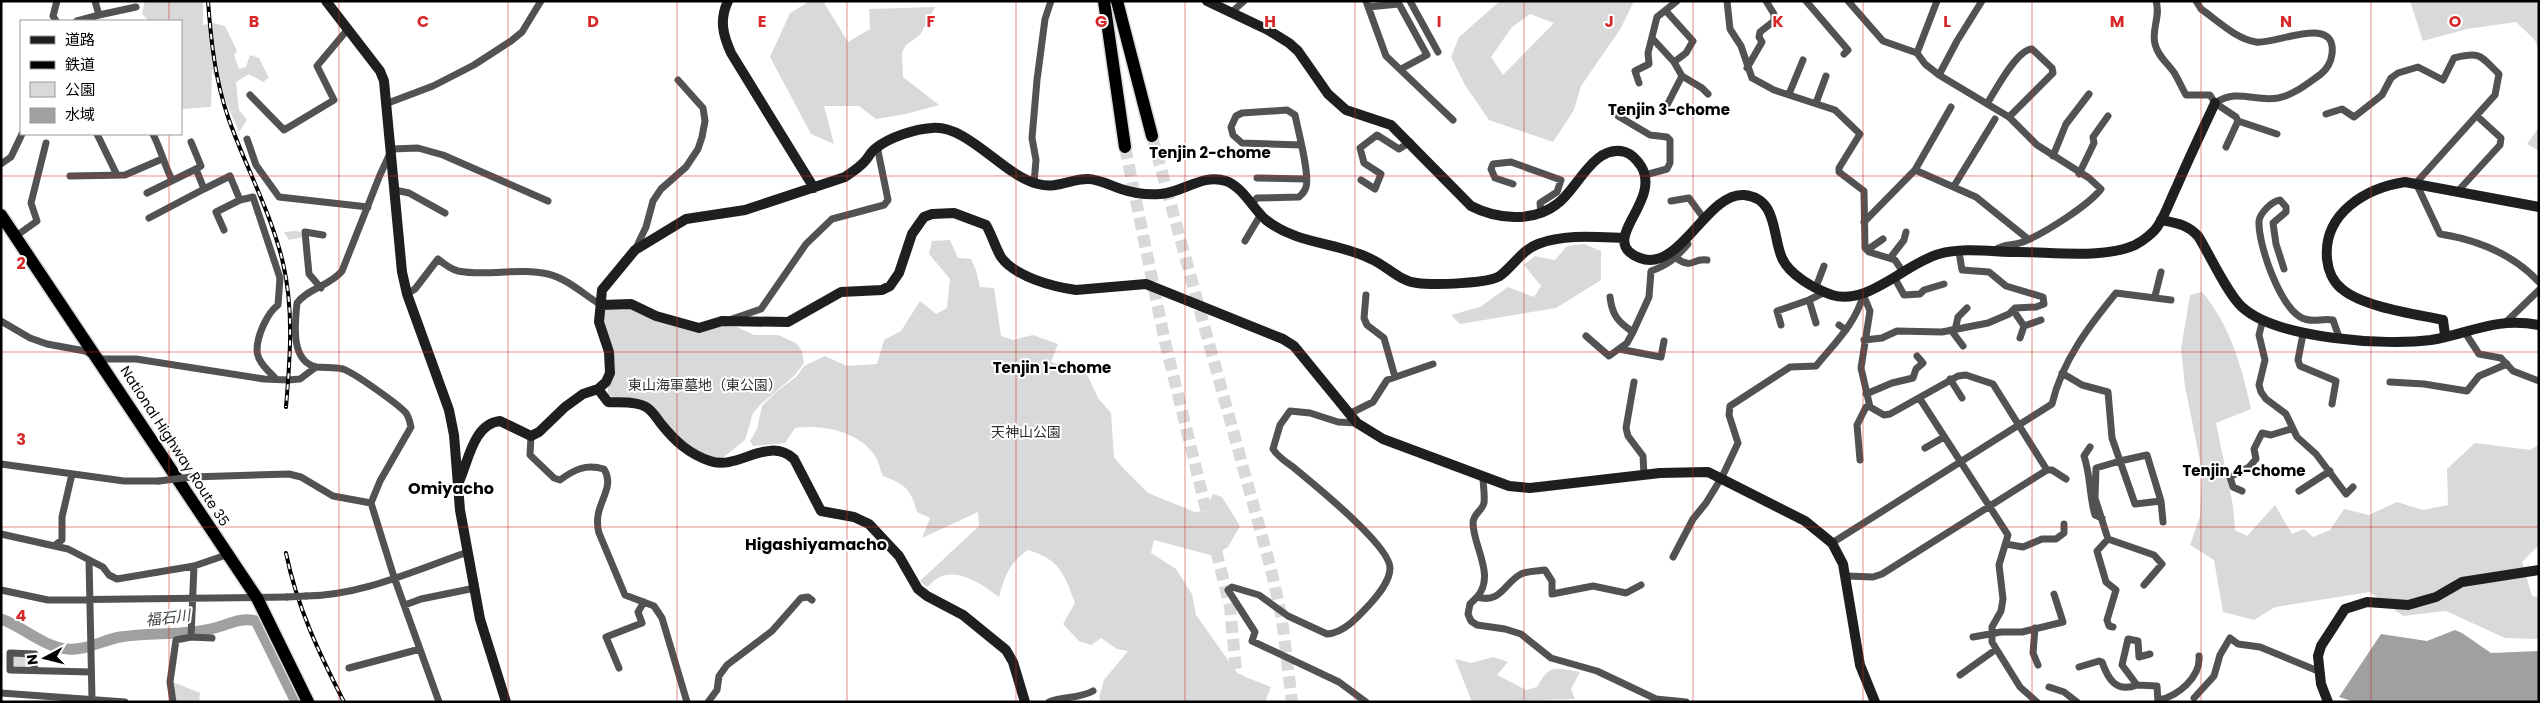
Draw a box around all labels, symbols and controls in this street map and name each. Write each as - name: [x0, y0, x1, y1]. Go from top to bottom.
- text: B: [249, 10, 259, 33]
- text: C: [417, 10, 429, 33]
- text: D: [587, 10, 599, 33]
- text: E: [758, 10, 766, 33]
- text: F: [927, 10, 936, 33]
- text: G: [1095, 10, 1107, 33]
- text: H: [1264, 10, 1276, 33]
- text: I: [1437, 10, 1441, 33]
- text: J: [1604, 10, 1614, 33]
- text: K: [1772, 10, 1784, 33]
- text: L: [1943, 10, 1951, 33]
- text: M: [2110, 10, 2124, 33]
- text: N: [2280, 10, 2292, 33]
- text: O: [2449, 10, 2462, 33]
- legend: [20, 20, 182, 135]
- text: 道路: [65, 29, 95, 50]
- text: 鉄道: [65, 54, 95, 75]
- text: 公園: [65, 79, 95, 100]
- district label: Tenjin 3-chome: [1608, 99, 1730, 120]
- text: 水域: [65, 104, 95, 125]
- district label: Tenjin 2-chome: [1149, 142, 1271, 163]
- text: 2: [16, 252, 26, 275]
- district label: Tenjin 1-chome: [993, 357, 1111, 378]
- street label: National Highway Route 35: [116, 362, 234, 530]
- park label: 東山海軍墓地（東公園）: [628, 375, 782, 395]
- park label: 天神山公園: [991, 422, 1061, 442]
- text: 3: [16, 428, 26, 451]
- district label: Tenjin 4-chome: [2182, 460, 2306, 481]
- district label: Omiyacho: [408, 477, 494, 500]
- district label: Higashiyamacho: [745, 533, 887, 556]
- text: 4: [16, 604, 27, 627]
- water label: 福石川: [144, 604, 194, 631]
- north arrow: [20, 633, 70, 683]
- text: N: [22, 653, 43, 666]

